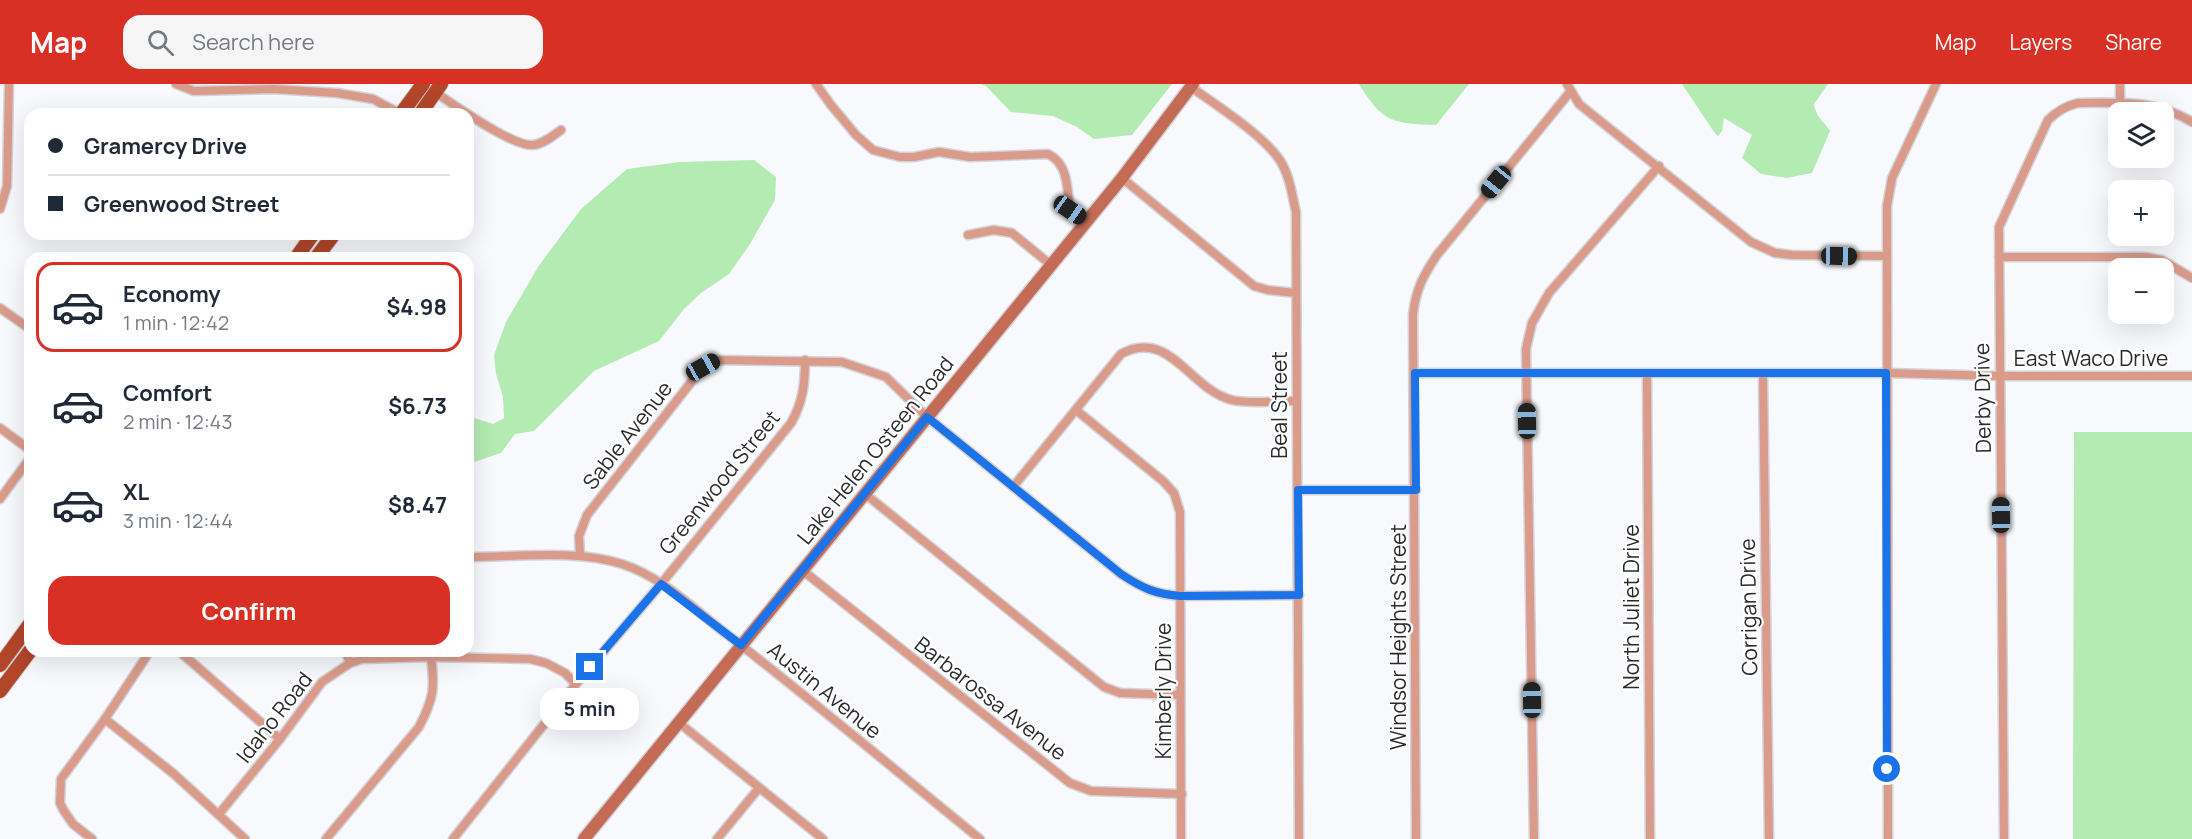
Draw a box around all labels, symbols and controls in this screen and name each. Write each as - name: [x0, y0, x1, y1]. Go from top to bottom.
- search box: [123, 15, 543, 69]
- text: Map: [30, 23, 87, 61]
- icon: search: [144, 26, 177, 59]
- text: Search here: [192, 27, 315, 57]
- text: Map: [1935, 28, 1976, 56]
- text: Layers: [2009, 28, 2072, 56]
- text: Share: [2105, 28, 2162, 56]
- map controls: [2108, 102, 2174, 324]
- button: layers: [2108, 102, 2174, 168]
- text: Gramercy Drive: [84, 131, 247, 161]
- car: [1478, 162, 1514, 202]
- button: +: [2108, 180, 2174, 246]
- text: Greenwood Street: [84, 189, 280, 219]
- car: [1050, 192, 1090, 228]
- car: [1821, 247, 1857, 265]
- button: −: [2108, 258, 2174, 324]
- text: Economy: [123, 279, 221, 309]
- icon: car: [51, 280, 105, 334]
- text: $4.98: [386, 292, 447, 322]
- text: 1 min · 12:42: [123, 309, 229, 336]
- street label: Derby Drive: [1967, 343, 1997, 453]
- street label: East Waco Drive: [2014, 344, 2168, 372]
- car: [683, 350, 723, 384]
- street label: Lake Helen Osteen Road: [790, 350, 960, 550]
- street label: Beal Street: [1265, 351, 1293, 459]
- street label: Sable Avenue: [576, 375, 678, 495]
- text: Comfort: [123, 378, 212, 408]
- icon: car: [51, 379, 105, 433]
- text: $6.73: [388, 391, 447, 421]
- car: [1518, 403, 1536, 439]
- street label: Greenwood Street: [652, 404, 786, 560]
- text: 2 min · 12:43: [123, 408, 232, 435]
- text: XL: [123, 477, 149, 507]
- icon: car: [51, 478, 105, 532]
- text: $8.47: [388, 490, 447, 520]
- car: [1992, 497, 2010, 533]
- text: 3 min · 12:44: [123, 507, 233, 534]
- street label: Windsor Heights Street: [1384, 524, 1412, 750]
- street label: North Juliet Drive: [1617, 524, 1645, 690]
- street label: Corrigan Drive: [1733, 538, 1763, 676]
- button: Confirm: [48, 576, 450, 645]
- street label: Kimberly Drive: [1149, 623, 1177, 759]
- street label: Barbarossa Avenue: [909, 630, 1073, 766]
- street label: Austin Avenue: [762, 635, 888, 745]
- route end: [576, 653, 603, 680]
- street label: Idaho Road: [230, 666, 318, 768]
- car: [1523, 682, 1541, 718]
- callout: 5 min: [540, 688, 640, 730]
- text: 5 min: [564, 695, 615, 722]
- route start: [1873, 755, 1900, 782]

